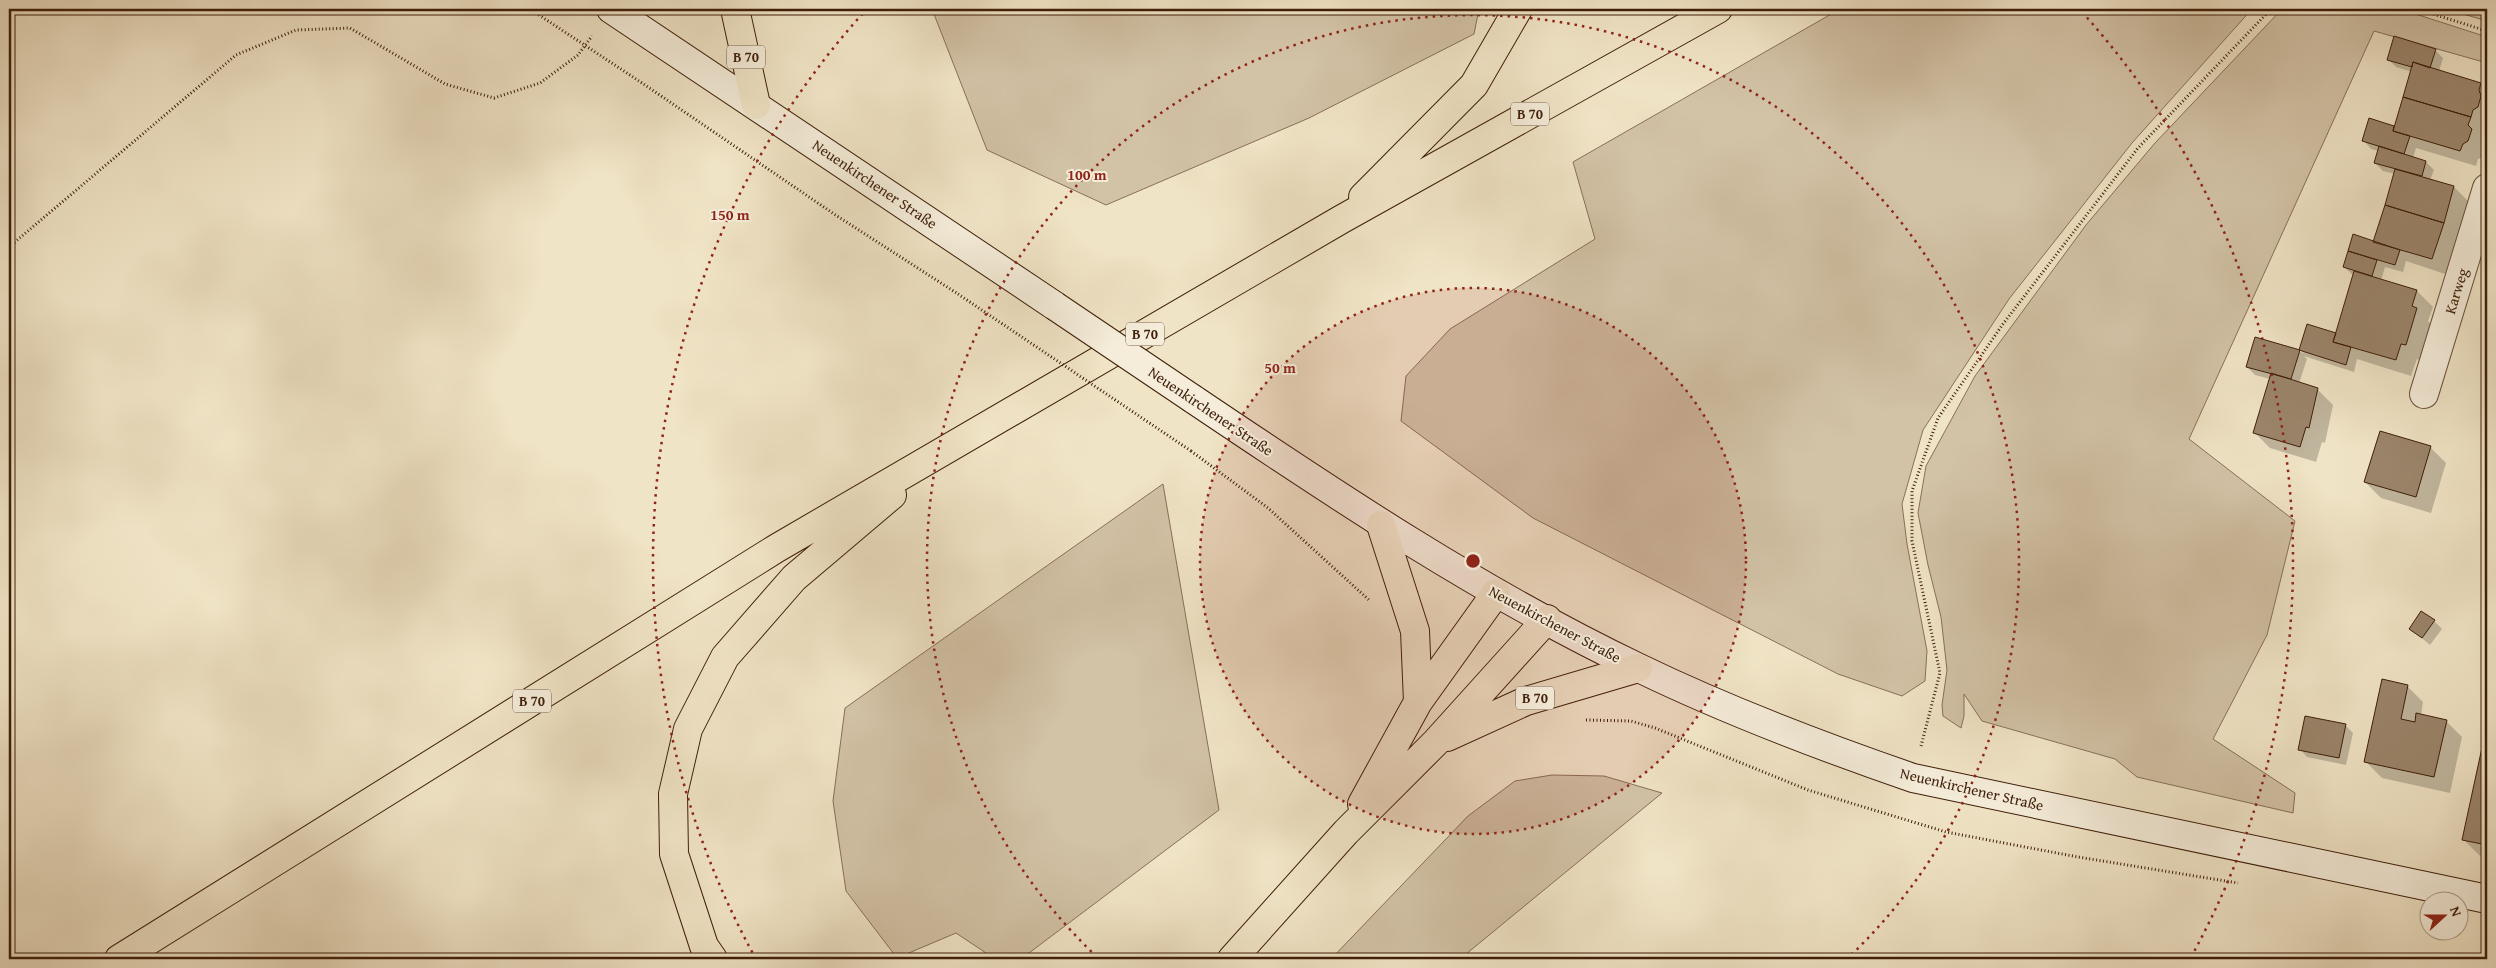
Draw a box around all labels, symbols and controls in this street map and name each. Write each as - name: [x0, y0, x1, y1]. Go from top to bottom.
- road number: B 70: [727, 46, 765, 68]
- road number: B 70: [1511, 102, 1549, 126]
- street label: Neuenkirchener Straße: [808, 134, 942, 234]
- text: 100 m: [1067, 164, 1107, 185]
- text: 150 m: [710, 204, 750, 225]
- street label: Karweg: [2439, 265, 2473, 317]
- road number: B 70: [1126, 322, 1164, 346]
- text: 50 m: [1264, 357, 1296, 378]
- street label: Neuenkirchener Straße: [1144, 361, 1278, 461]
- centre of rings: [1464, 552, 1482, 570]
- street label: Neuenkirchener Straße: [1485, 580, 1625, 668]
- road number: B 70: [1516, 686, 1554, 710]
- road number: B 70: [513, 689, 551, 712]
- street label: Neuenkirchener Straße: [1898, 762, 2046, 816]
- north arrow: [2418, 890, 2468, 940]
- text: N: [2445, 903, 2467, 920]

